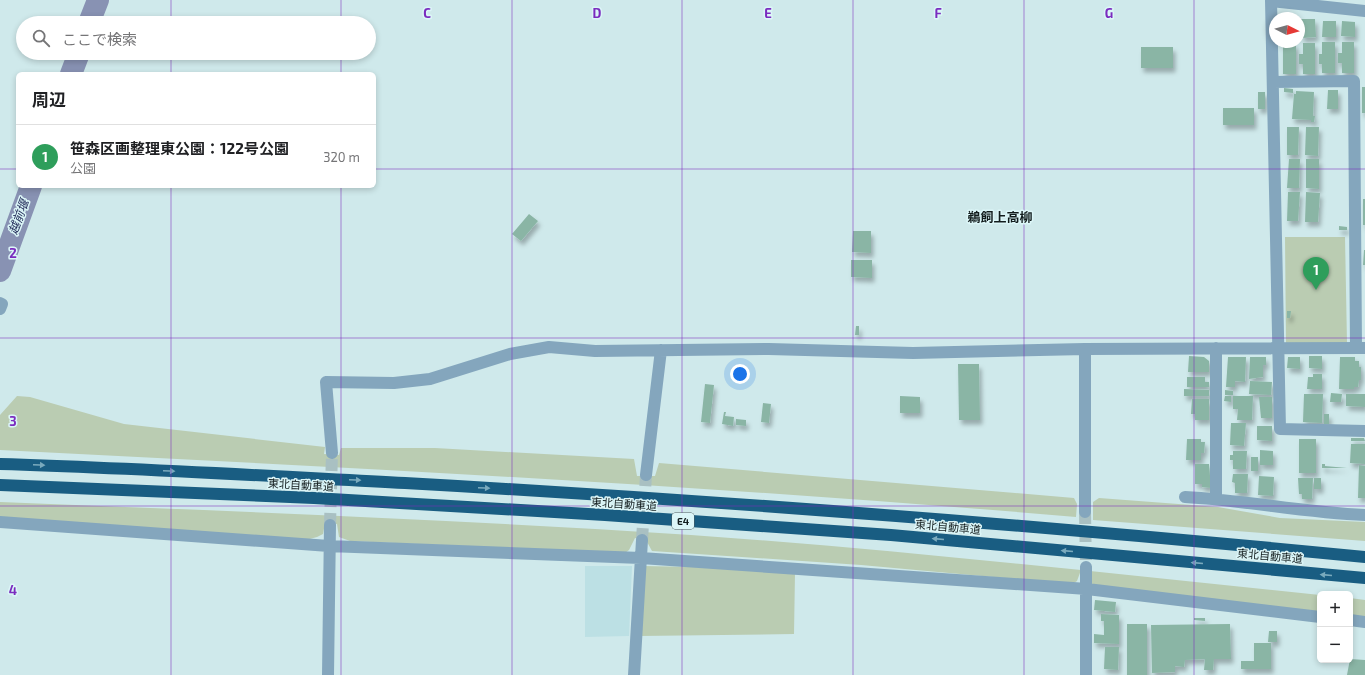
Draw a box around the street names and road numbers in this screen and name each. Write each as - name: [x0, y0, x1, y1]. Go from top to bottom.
- street label: 東北自動車道: [268, 476, 334, 493]
- street label: 東北自動車道: [591, 495, 657, 512]
- road number: E4: [672, 513, 694, 529]
- street label: 東北自動車道: [915, 517, 981, 536]
- street label: 東北自動車道: [1237, 546, 1303, 565]

